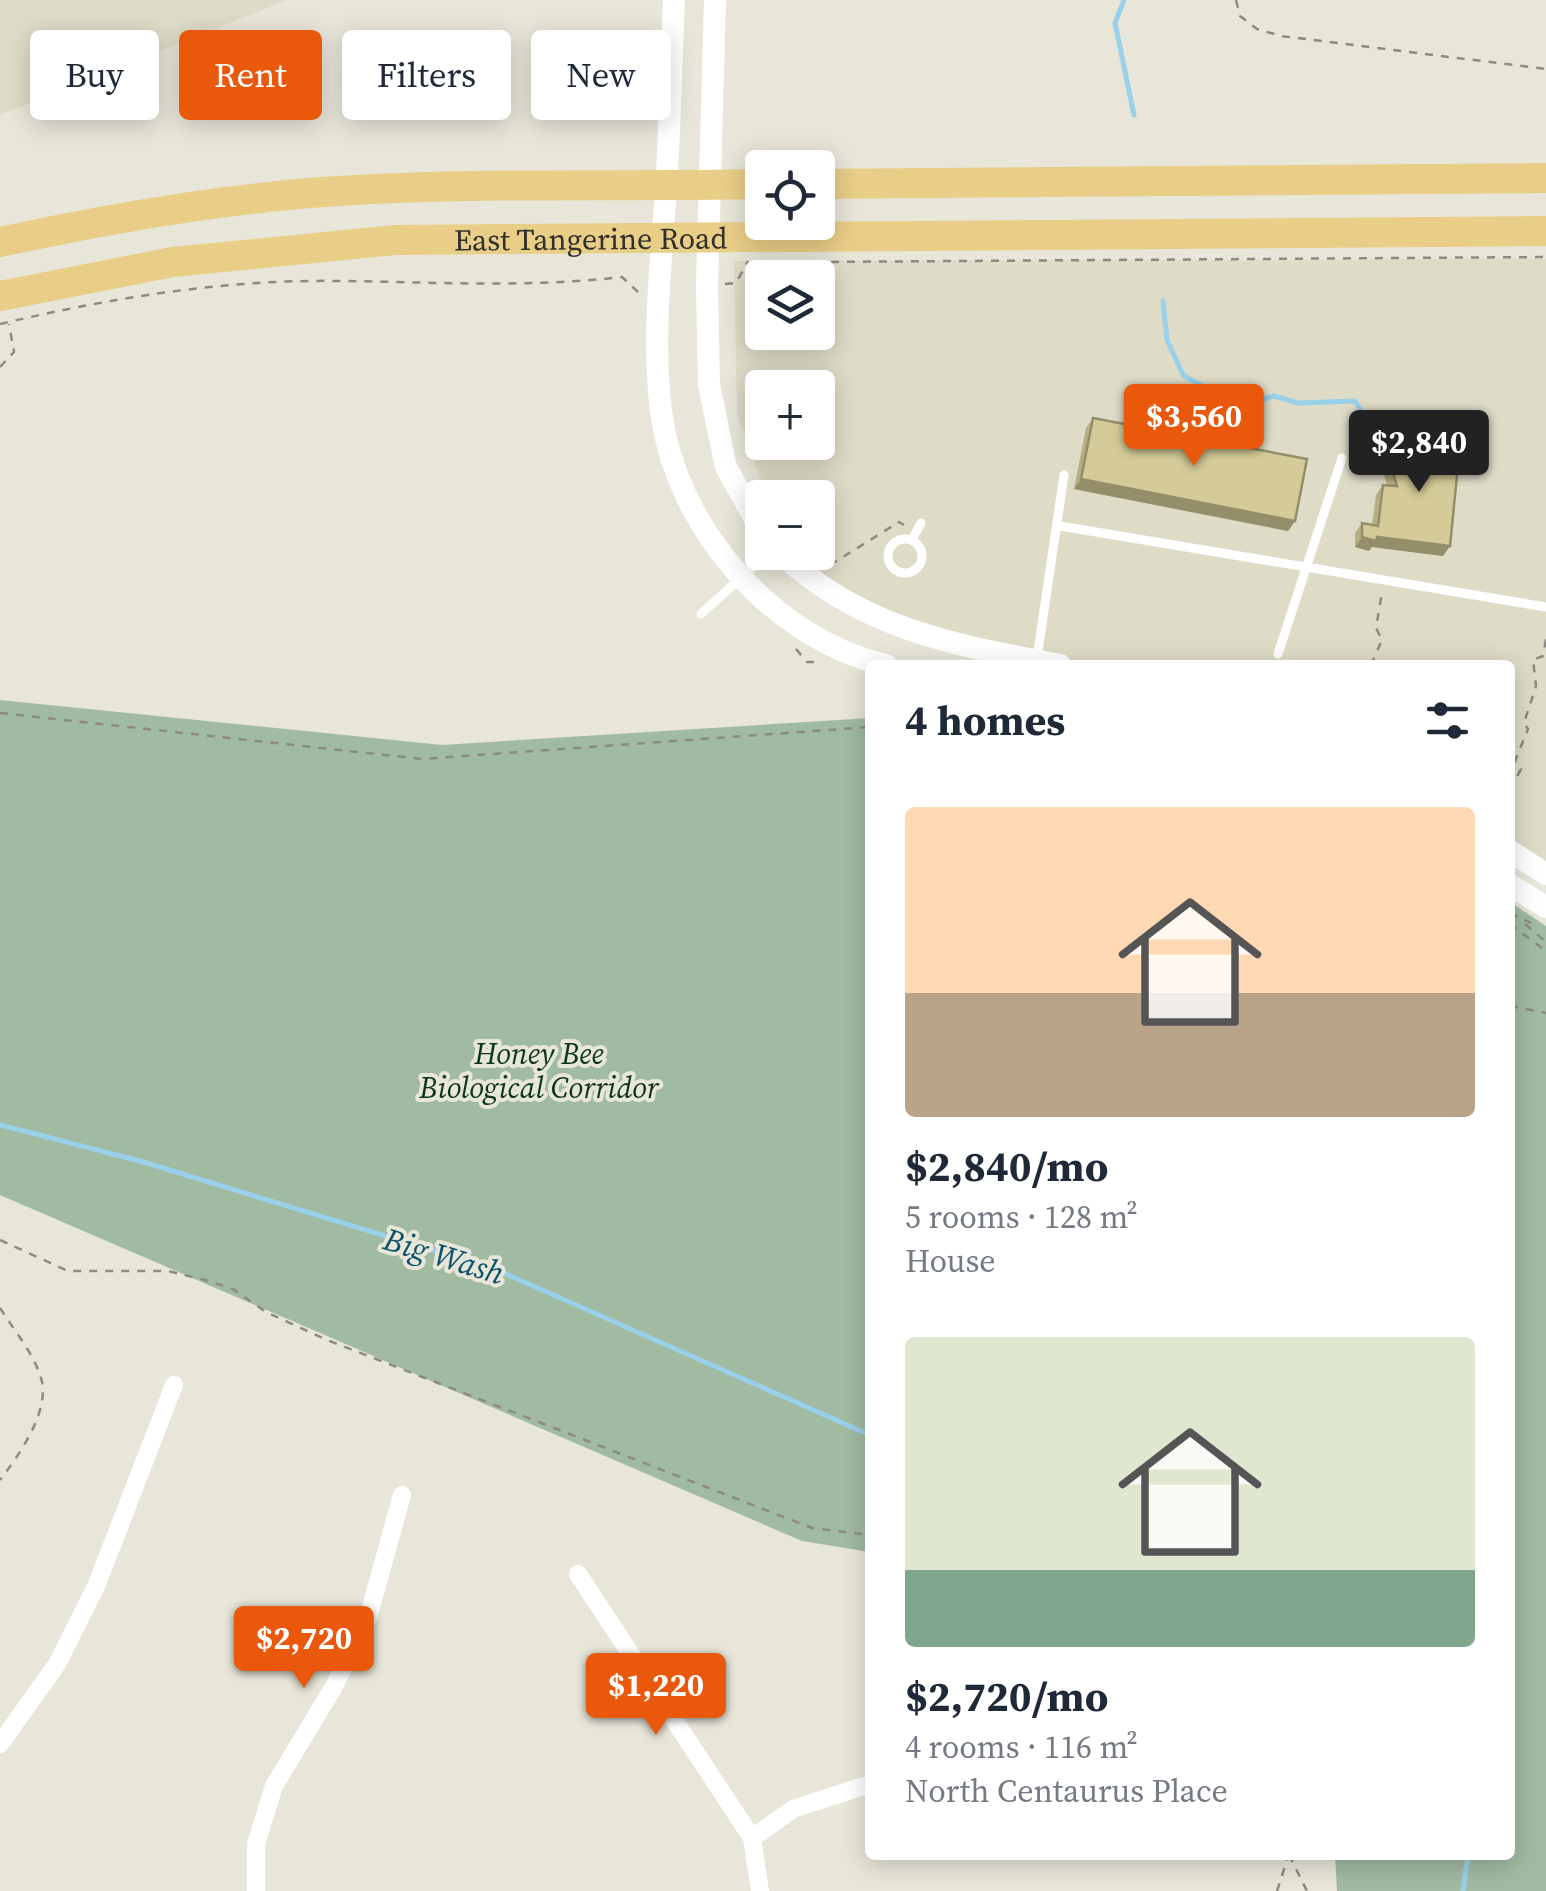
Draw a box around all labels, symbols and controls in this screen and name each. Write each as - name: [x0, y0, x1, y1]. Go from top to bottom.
- chip: Buy: [30, 30, 159, 120]
- chip: Rent: [179, 30, 322, 120]
- chip: Filters: [342, 30, 511, 120]
- chip: New: [531, 30, 671, 120]
- map controls: [745, 150, 835, 570]
- button: locate: [745, 150, 835, 240]
- street label: East Tangerine Road: [454, 217, 727, 260]
- button: layers: [745, 260, 835, 350]
- button: +: [745, 370, 835, 460]
- pin: $3,560: [1113, 384, 1275, 469]
- text: $3,560: [1146, 394, 1242, 438]
- pin: $2,840: [1338, 410, 1500, 495]
- text: $2,840: [1371, 420, 1467, 464]
- button: −: [745, 480, 835, 570]
- text: 4 homes: [905, 691, 1065, 749]
- icon: filters: [1420, 693, 1475, 748]
- icon: home: [1100, 872, 1280, 1052]
- park label: Honey Bee Biological Corridor: [418, 1033, 660, 1108]
- text: $2,840/mo: [905, 1137, 1108, 1195]
- text: 5 rooms · 128 m²: [905, 1195, 1138, 1239]
- water label: Big Wash: [377, 1217, 510, 1295]
- text: House: [905, 1239, 996, 1283]
- icon: home: [1100, 1402, 1280, 1582]
- pin: $2,720: [223, 1606, 385, 1691]
- text: $2,720: [256, 1616, 352, 1660]
- pin: $1,220: [575, 1653, 737, 1738]
- text: $1,220: [608, 1663, 704, 1707]
- text: $2,720/mo: [905, 1667, 1108, 1725]
- text: 4 rooms · 116 m²: [905, 1725, 1138, 1769]
- text: North Centaurus Place: [905, 1769, 1228, 1813]

